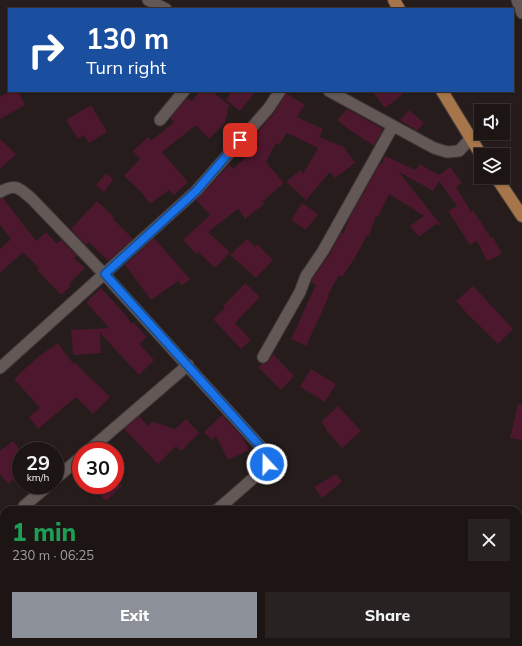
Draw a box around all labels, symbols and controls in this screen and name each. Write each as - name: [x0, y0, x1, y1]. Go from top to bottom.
- text: 130 m: [86, 21, 169, 56]
- icon: right: [20, 24, 72, 76]
- text: Turn right: [86, 56, 166, 79]
- map controls: [474, 104, 510, 184]
- button: sound: [474, 104, 510, 140]
- pin: [223, 123, 257, 157]
- icon: arrive: [229, 129, 251, 151]
- button: layers: [474, 148, 510, 184]
- speed limit sign: 30: [72, 442, 124, 494]
- position arrow: [246, 443, 288, 485]
- text: 29: [26, 450, 50, 475]
- text: km/h: [27, 471, 49, 484]
- text: 1 min: [12, 517, 76, 547]
- button: close: [468, 519, 510, 561]
- text: 230 m · 06:25: [12, 547, 94, 563]
- button: Exit: [12, 592, 257, 638]
- button: Share: [265, 592, 510, 638]

